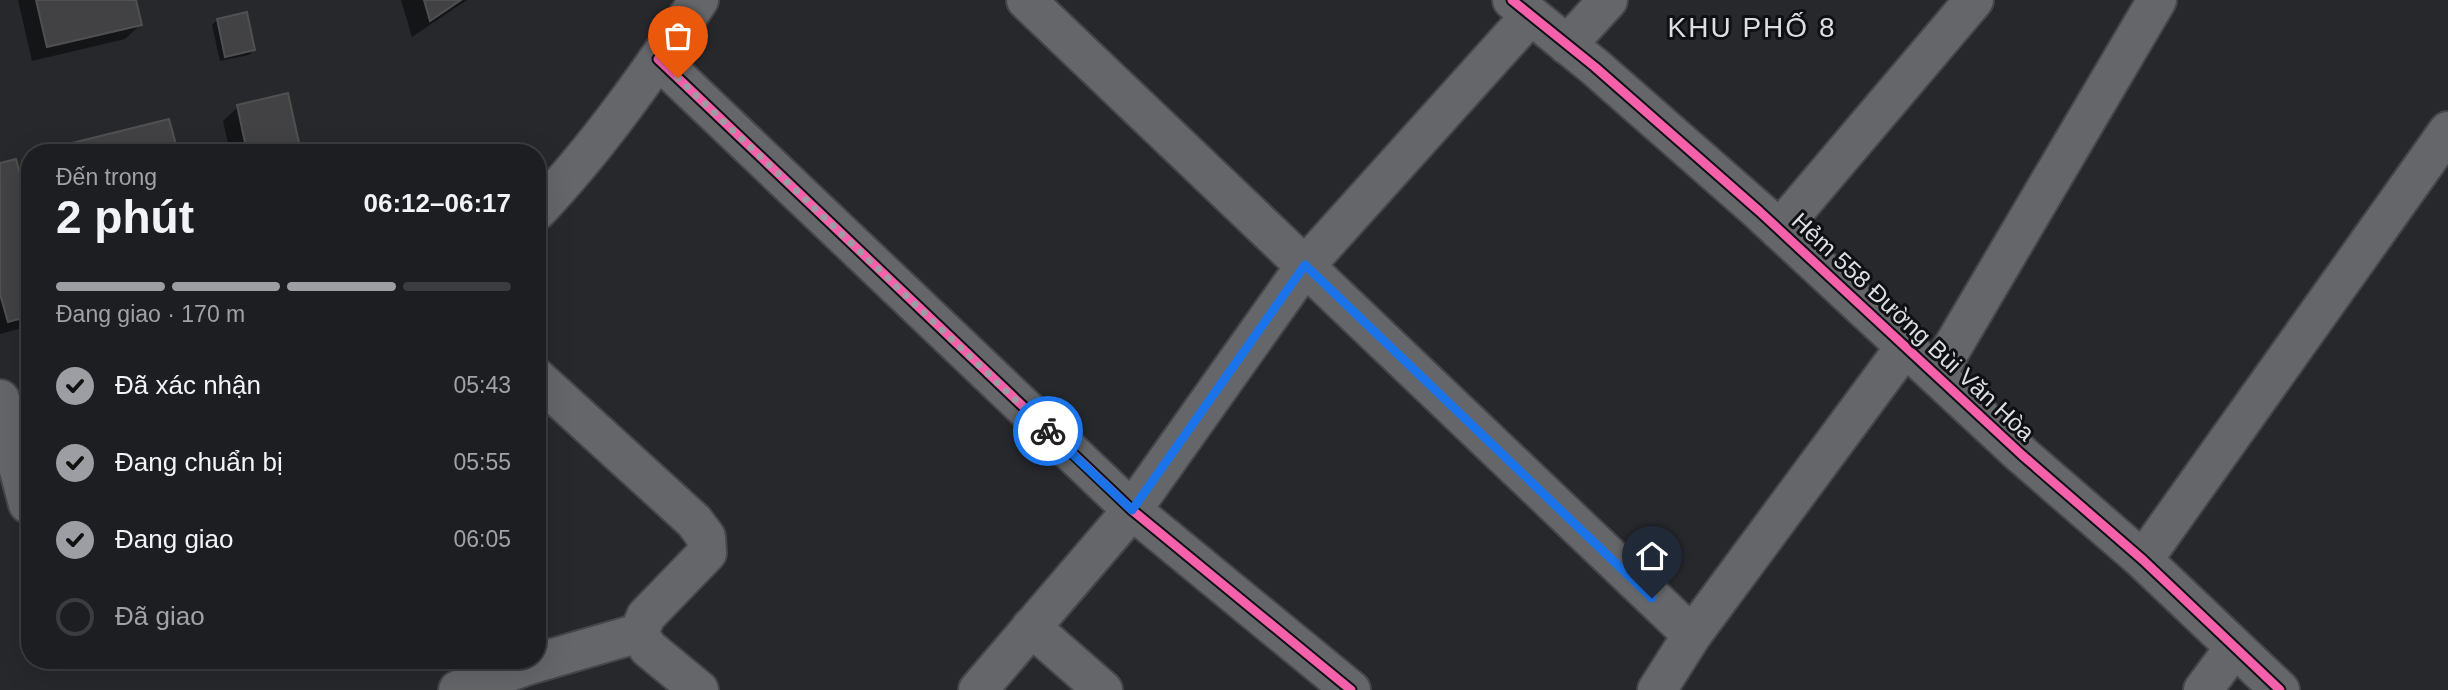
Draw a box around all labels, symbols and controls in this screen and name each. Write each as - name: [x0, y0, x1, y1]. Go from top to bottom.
- pin: [648, 6, 708, 78]
- district label: KHU PHỐ 8: [1668, 11, 1836, 43]
- icon: bag: [659, 17, 697, 55]
- text: Đến trong: [56, 164, 157, 190]
- text: 06:12–06:17: [364, 188, 511, 218]
- text: 2 phút: [56, 191, 194, 243]
- street label: Hẻm 558 Đường Bùi Văn Hòa: [1787, 207, 2041, 447]
- text: Đang giao · 170 m: [56, 301, 245, 327]
- icon: check: [56, 367, 94, 405]
- text: Đã xác nhận: [115, 370, 261, 400]
- text: 05:43: [453, 372, 511, 398]
- courier: [1013, 396, 1083, 466]
- icon: bike: [1029, 412, 1067, 450]
- icon: check: [56, 444, 94, 482]
- text: Đang chuẩn bị: [115, 447, 283, 477]
- text: 05:55: [453, 449, 511, 475]
- icon: check: [56, 521, 94, 559]
- text: Đang giao: [115, 524, 234, 554]
- text: 06:05: [453, 526, 511, 552]
- pin: [1622, 526, 1682, 598]
- icon: home: [1633, 537, 1671, 575]
- text: Đã giao: [115, 601, 205, 631]

